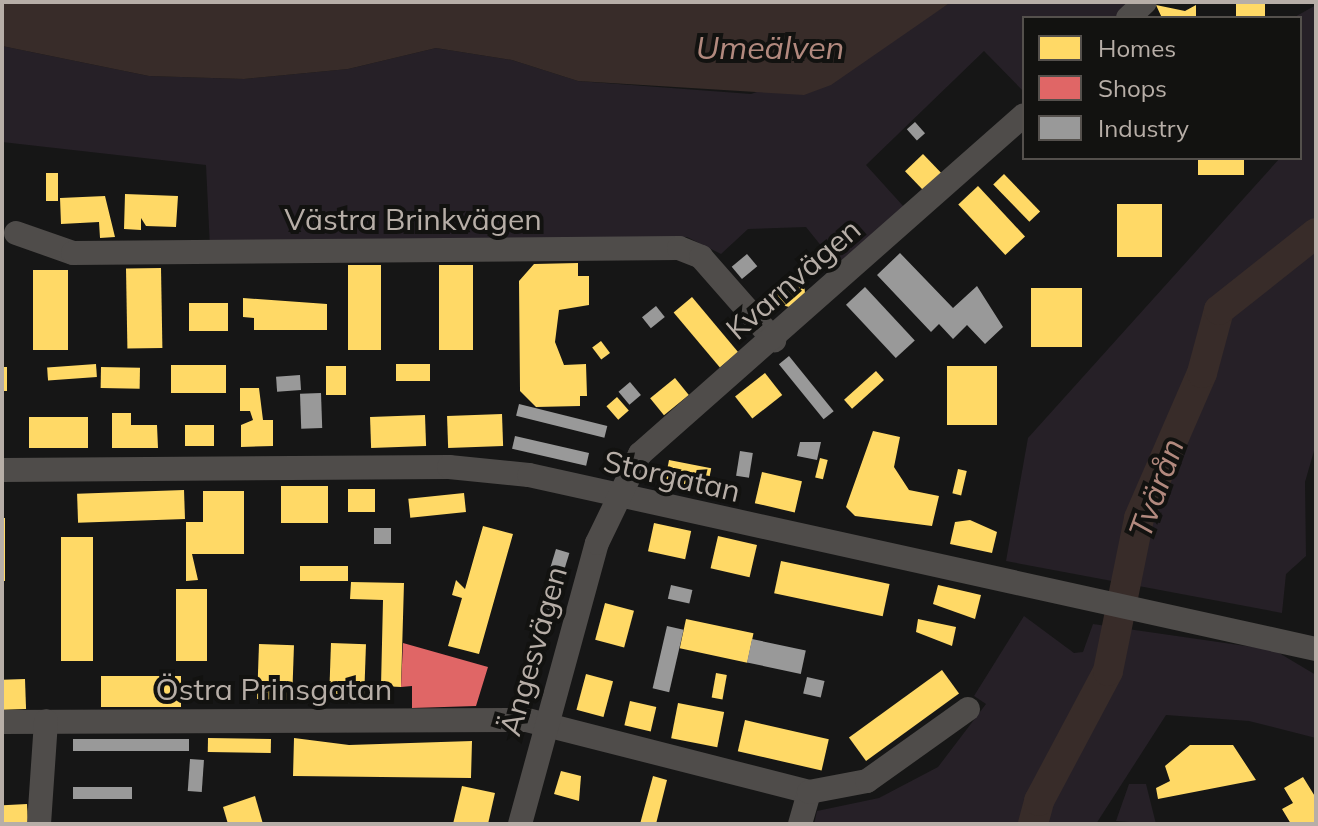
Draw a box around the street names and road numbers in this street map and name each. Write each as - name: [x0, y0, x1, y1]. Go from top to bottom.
- street label: Västra Brinkvägen: [284, 201, 542, 237]
- street label: Kvarnvägen: [719, 211, 867, 347]
- street label: Storgatan: [600, 443, 744, 509]
- street label: Ängesvägen: [492, 562, 574, 740]
- street label: Östra Prinsgatan: [156, 671, 392, 707]

